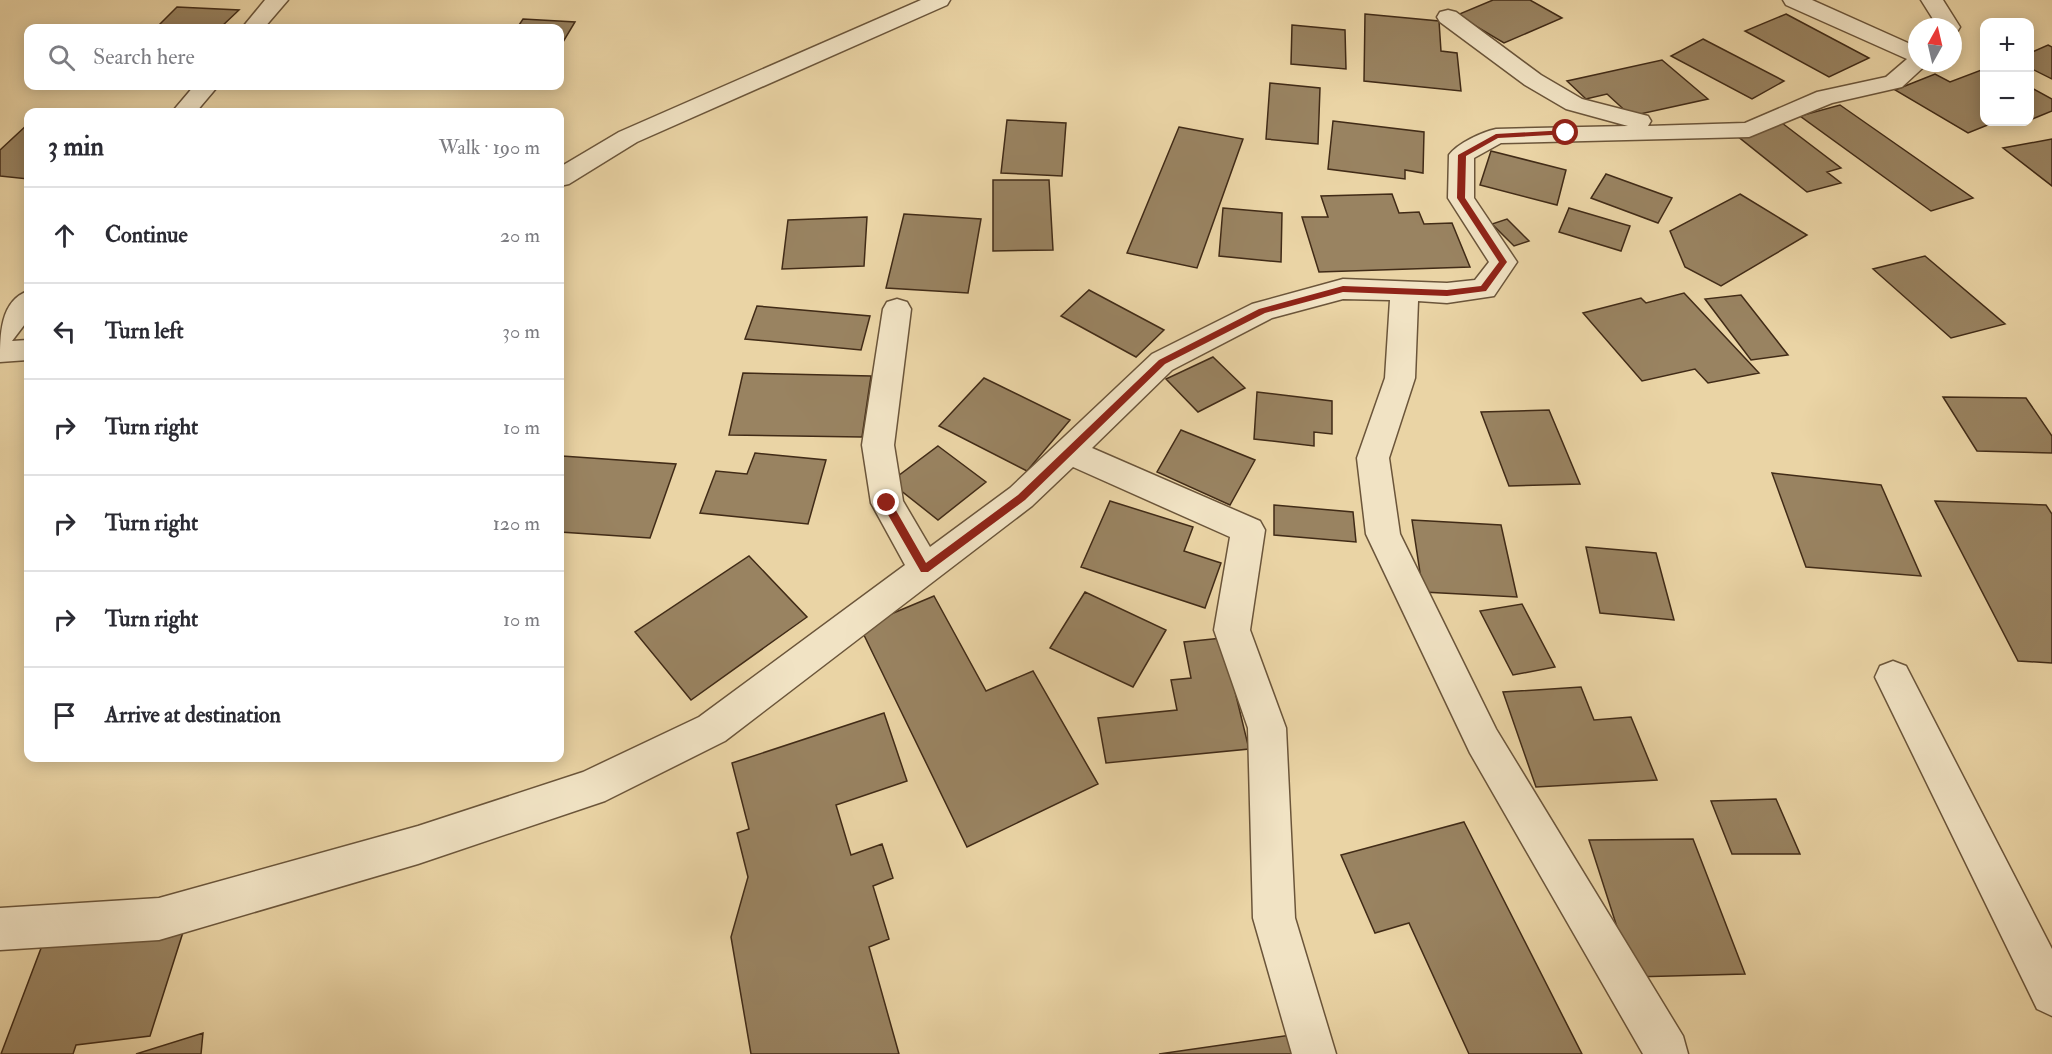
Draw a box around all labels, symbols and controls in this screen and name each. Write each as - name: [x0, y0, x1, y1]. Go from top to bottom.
- north arrow: [1908, 18, 1962, 72]
- map controls: [1980, 18, 2034, 126]
- button: +: [1980, 18, 2034, 72]
- search box: [24, 24, 564, 90]
- icon: search: [45, 41, 78, 74]
- text: Search here: [93, 43, 195, 71]
- button: −: [1980, 72, 2034, 126]
- route start: [1552, 119, 1578, 145]
- text: 3 min: [48, 131, 104, 163]
- text: Walk · 190 m: [439, 135, 540, 160]
- icon: ahead: [48, 219, 81, 252]
- text: Continue: [105, 221, 188, 249]
- text: 20 m: [500, 223, 540, 248]
- icon: left: [48, 315, 81, 348]
- text: Turn left: [105, 317, 184, 345]
- text: 30 m: [502, 319, 540, 344]
- icon: right: [48, 411, 81, 444]
- text: Turn right: [105, 413, 198, 441]
- text: 10 m: [503, 415, 540, 440]
- route end: [873, 489, 899, 515]
- icon: right: [48, 507, 81, 540]
- text: Turn right: [105, 509, 198, 537]
- text: 120 m: [493, 511, 540, 536]
- icon: right: [48, 603, 81, 636]
- text: Turn right: [105, 605, 198, 633]
- text: 10 m: [503, 607, 540, 632]
- icon: arrive: [48, 699, 81, 732]
- text: Arrive at destination: [105, 701, 281, 729]

